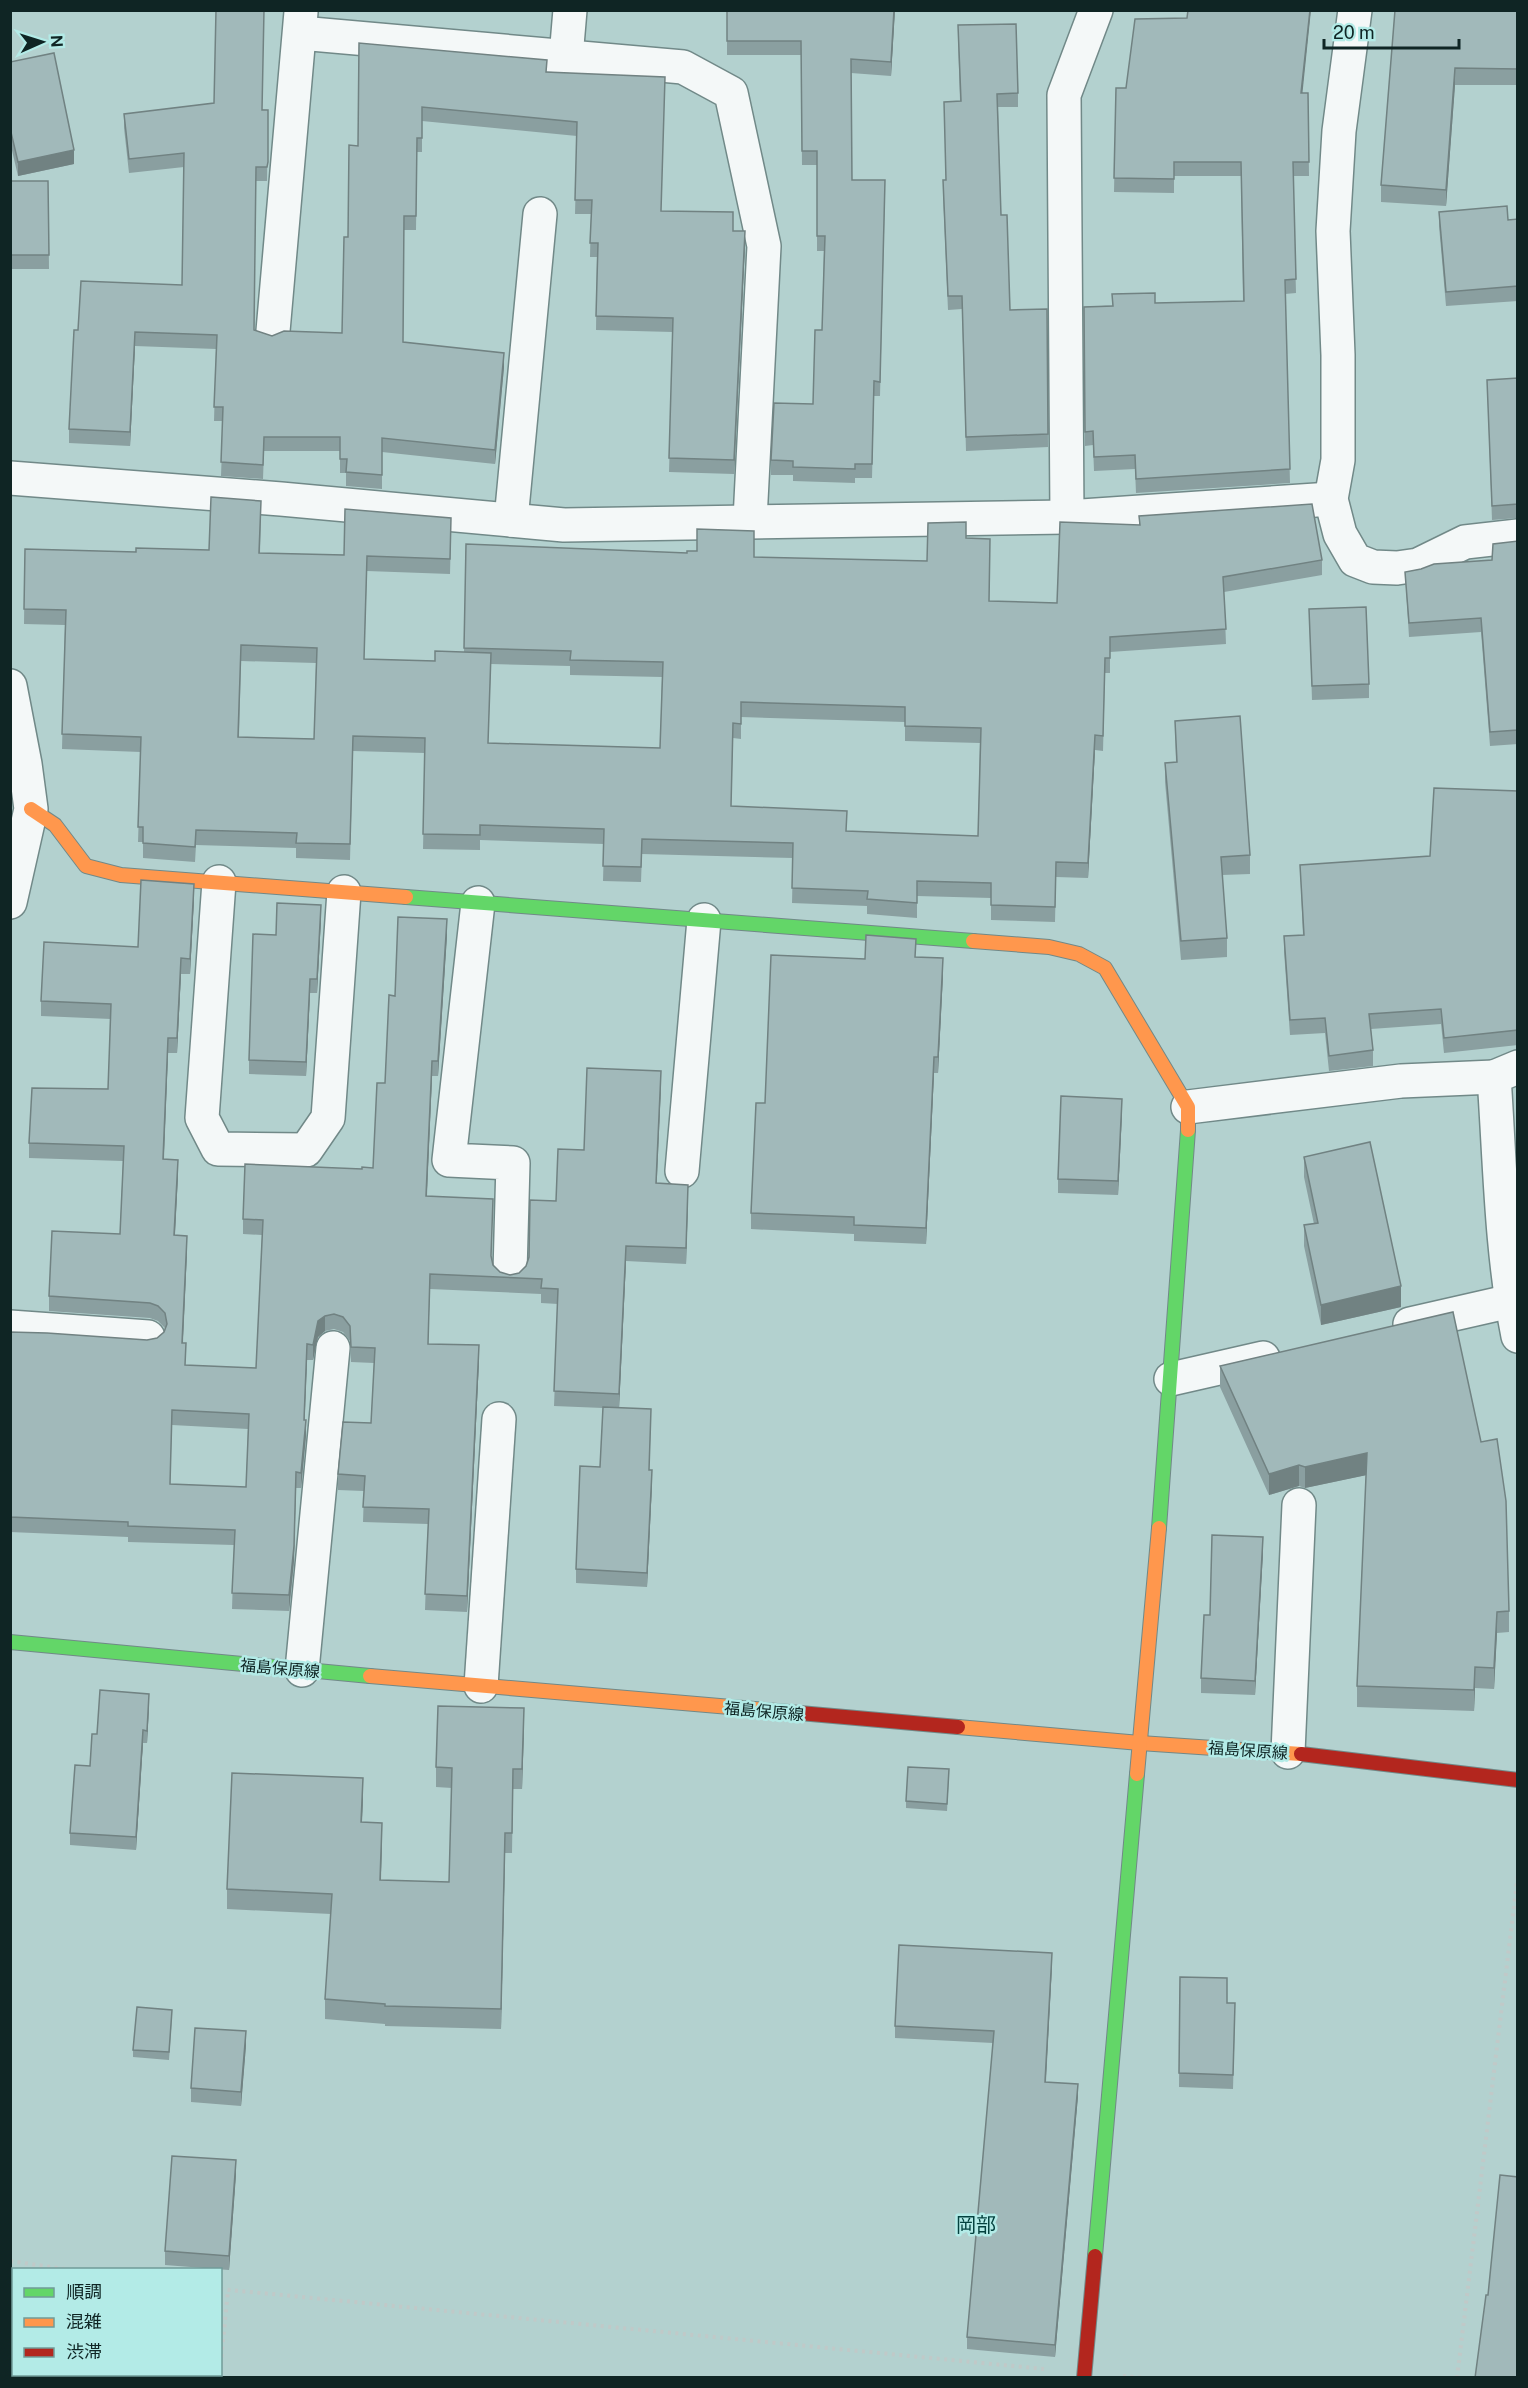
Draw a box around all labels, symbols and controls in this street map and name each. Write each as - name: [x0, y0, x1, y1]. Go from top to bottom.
- north arrow: [12, 12, 72, 72]
- scale bar: [1324, 12, 1459, 50]
- text: 20 m: [1333, 22, 1375, 43]
- text: N: [47, 34, 66, 48]
- street label: 福島保原線: [239, 1656, 321, 1681]
- street label: 福島保原線: [723, 1699, 805, 1724]
- street label: 福島保原線: [1207, 1738, 1289, 1763]
- district label: 岡部: [956, 2213, 996, 2237]
- legend: [12, 2268, 222, 2376]
- text: 順調: [66, 2281, 102, 2302]
- text: 混雑: [66, 2311, 102, 2332]
- text: 渋滞: [66, 2341, 102, 2362]

